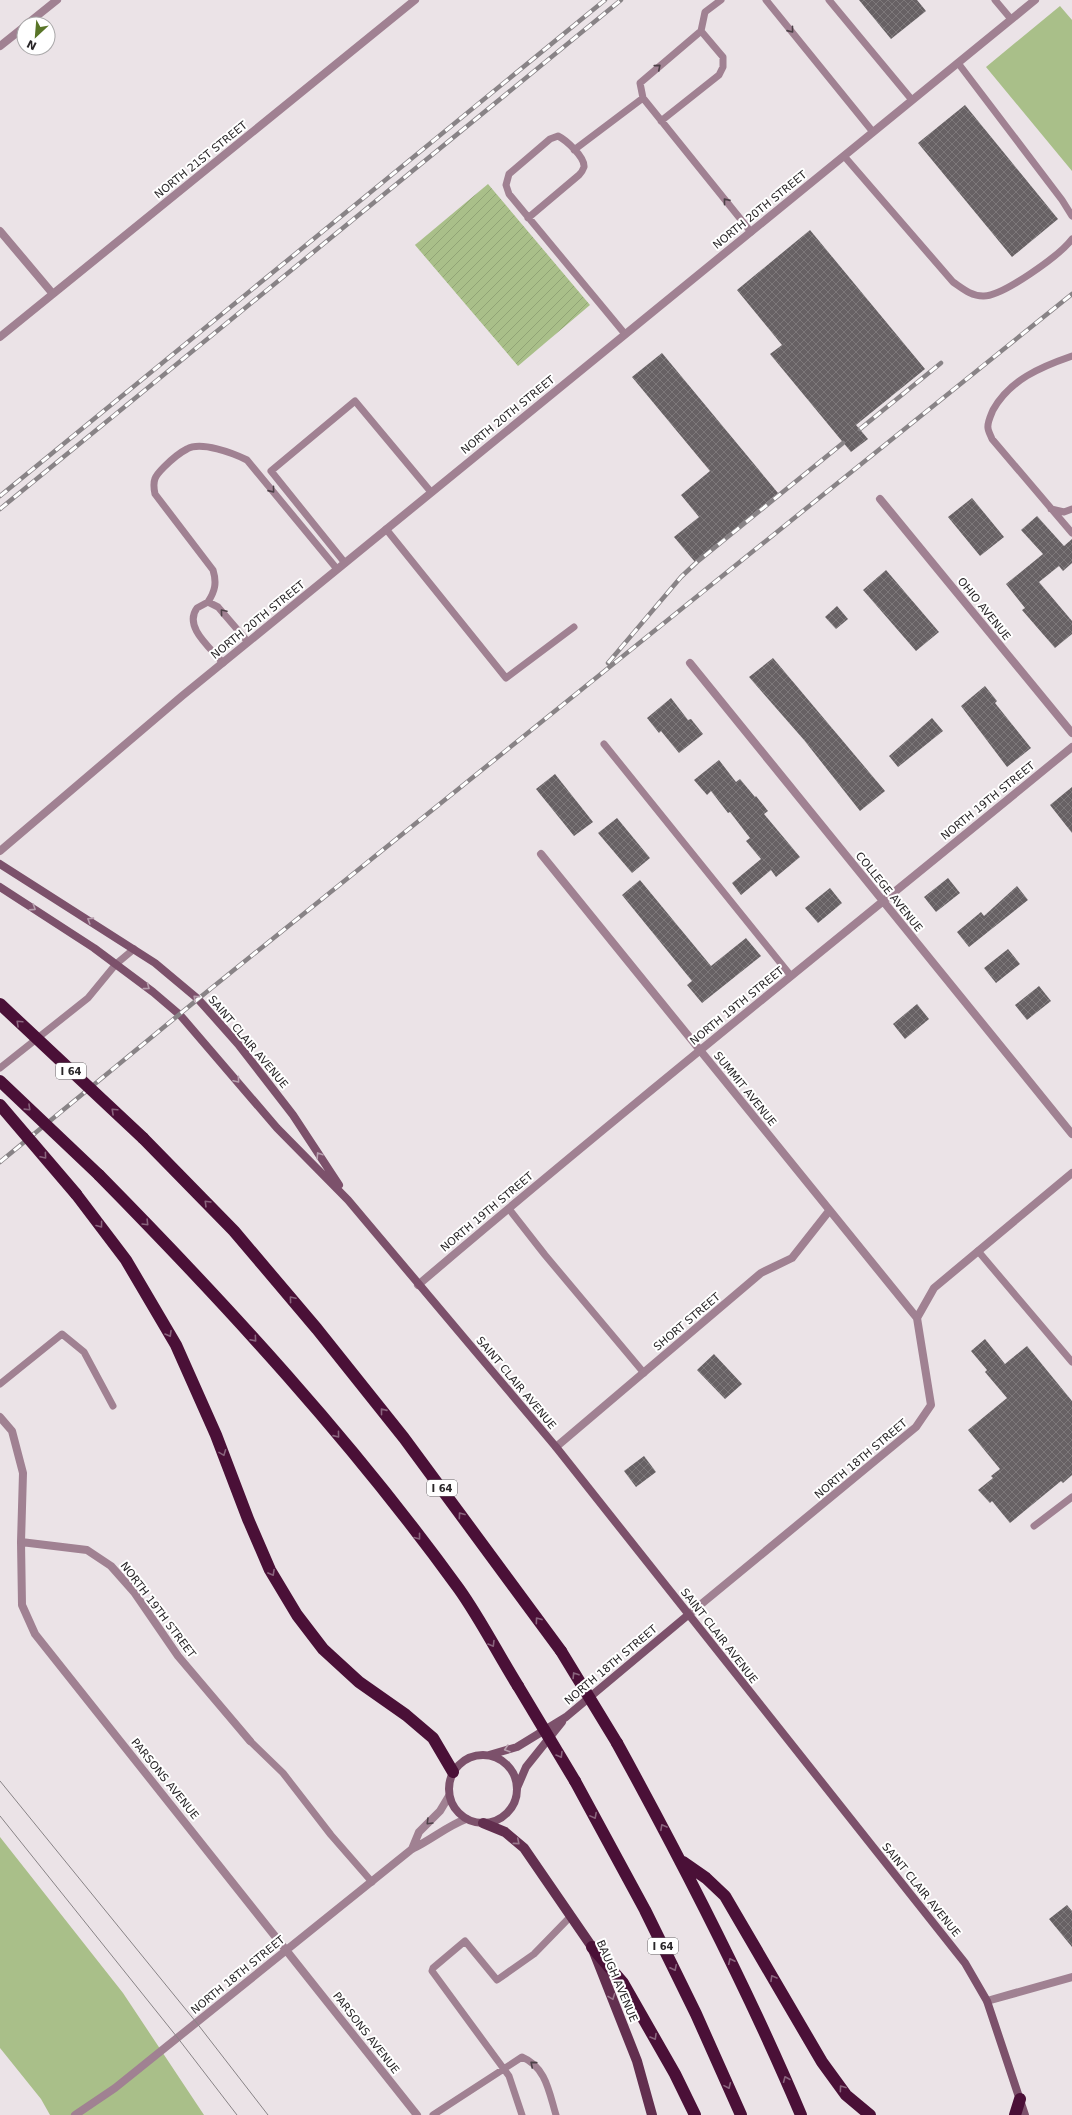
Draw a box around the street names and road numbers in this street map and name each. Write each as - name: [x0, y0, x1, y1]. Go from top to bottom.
- street label: NORTH 21ST STREET: [152, 118, 250, 201]
- street label: NORTH 20TH STREET: [711, 168, 810, 252]
- street label: NORTH 20TH STREET: [459, 373, 558, 457]
- street label: OHIO AVENUE: [955, 575, 1013, 643]
- street label: NORTH 20TH STREET: [209, 578, 308, 662]
- street label: NORTH 19TH STREET: [939, 759, 1038, 843]
- street label: COLLEGE AVENUE: [853, 849, 925, 935]
- street label: NORTH 19TH STREET: [688, 964, 787, 1048]
- street label: SAINT CLAIR AVENUE: [205, 993, 291, 1091]
- street label: SUMMIT AVENUE: [711, 1049, 779, 1129]
- road number: I 64: [56, 1063, 86, 1079]
- street label: NORTH 19TH STREET: [438, 1169, 536, 1254]
- street label: SHORT STREET: [651, 1290, 723, 1354]
- street label: SAINT CLAIR AVENUE: [473, 1334, 559, 1432]
- street label: NORTH 18TH STREET: [812, 1416, 910, 1501]
- road number: I 64: [427, 1480, 457, 1496]
- street label: NORTH 19TH STREET: [118, 1559, 198, 1661]
- street label: SAINT CLAIR AVENUE: [678, 1586, 760, 1686]
- street label: NORTH 18TH STREET: [562, 1622, 660, 1707]
- street label: PARSONS AVENUE: [128, 1736, 202, 1822]
- street label: SAINT CLAIR AVENUE: [879, 1840, 963, 1940]
- street label: NORTH 18TH STREET: [189, 1933, 288, 2017]
- street label: BAUGH AVENUE: [594, 1938, 640, 2024]
- road number: I 64: [648, 1938, 678, 1954]
- street label: PARSONS AVENUE: [330, 1990, 402, 2076]

